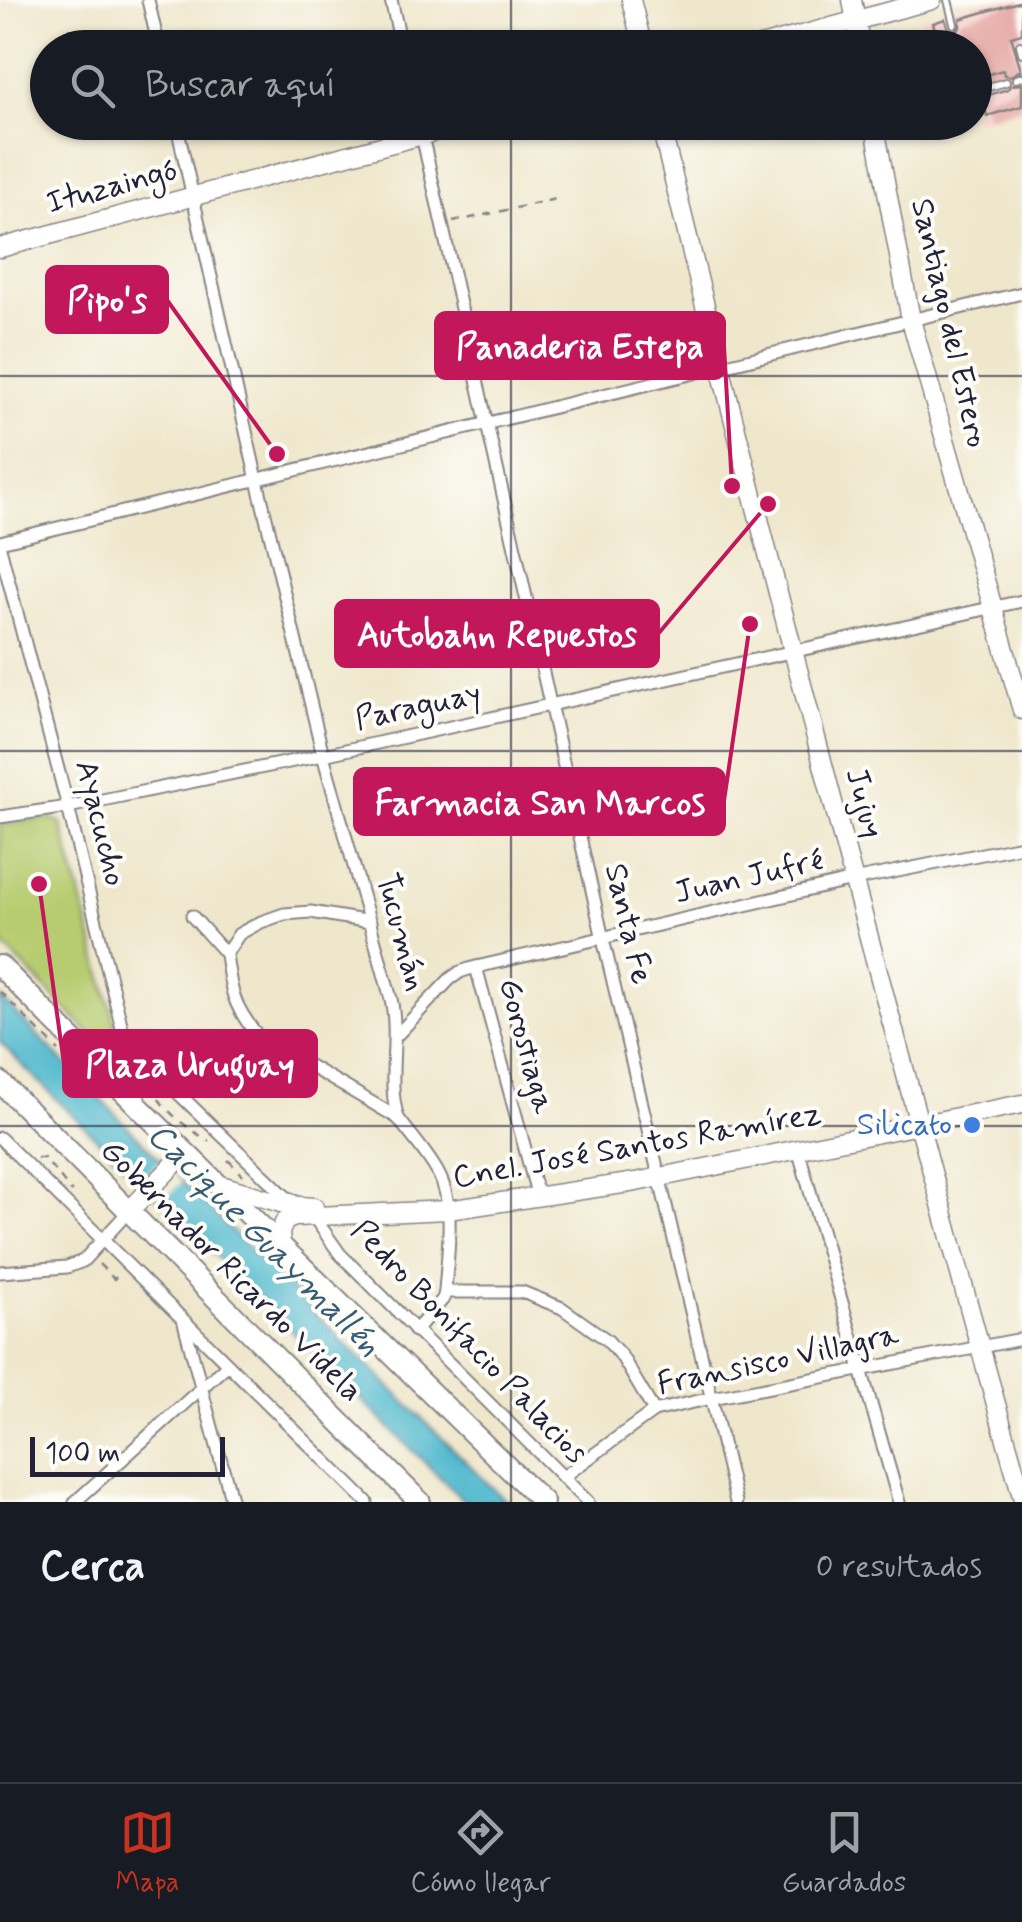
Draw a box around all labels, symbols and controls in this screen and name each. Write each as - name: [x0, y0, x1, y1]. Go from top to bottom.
- search box: [30, 30, 992, 140]
- icon: search: [65, 58, 120, 113]
- text: Buscar aquí: [145, 61, 336, 110]
- street label: Ituzaingó: [42, 149, 183, 227]
- street label: Santiago del Estero: [900, 194, 998, 452]
- callout: Pipo's: [47, 267, 167, 332]
- text: Pipo's: [67, 279, 148, 325]
- callout: Panaderia Estepa: [436, 313, 724, 378]
- text: Panaderia Estepa: [456, 325, 704, 371]
- callout: Autobahn Repuestos: [336, 601, 658, 666]
- text: Autobahn Repuestos: [357, 613, 638, 659]
- street label: Paraguay: [351, 673, 485, 743]
- street label: Ayacucho: [64, 756, 136, 890]
- street label: Jujuy: [835, 763, 893, 843]
- callout: Farmacia San Marcos: [355, 769, 724, 834]
- text: Farmacia San Marcos: [375, 781, 705, 827]
- street label: Juan Jufré: [670, 840, 828, 914]
- street label: Santa Fe: [594, 859, 662, 989]
- street label: Tucumán: [365, 868, 437, 996]
- street label: Gorostiaga: [488, 974, 564, 1119]
- callout: Plaza Uruguay: [64, 1031, 316, 1096]
- text: Plaza Uruguay: [85, 1043, 295, 1094]
- street label: Cnel. José Santos Ramírez: [449, 1093, 825, 1199]
- place label: Silicato: [857, 1104, 952, 1146]
- water label: Cacique Guaymallén: [137, 1113, 391, 1367]
- marker: Silicato: [961, 1114, 983, 1136]
- street label: Gobernador Ricardo Videla: [90, 1130, 372, 1412]
- street label: Pedro Bonifacio Palacios: [341, 1211, 597, 1473]
- street label: Fransisco Villagra: [654, 1314, 903, 1406]
- scale bar: [30, 1432, 225, 1476]
- text: 100 m: [45, 1436, 120, 1473]
- text: Cerca: [40, 1540, 145, 1595]
- text: 0 resultados: [816, 1546, 982, 1588]
- tab: Mapa: [116, 1805, 179, 1902]
- tab: Cómo llegar: [411, 1805, 551, 1902]
- tab: Guardados: [782, 1805, 906, 1902]

